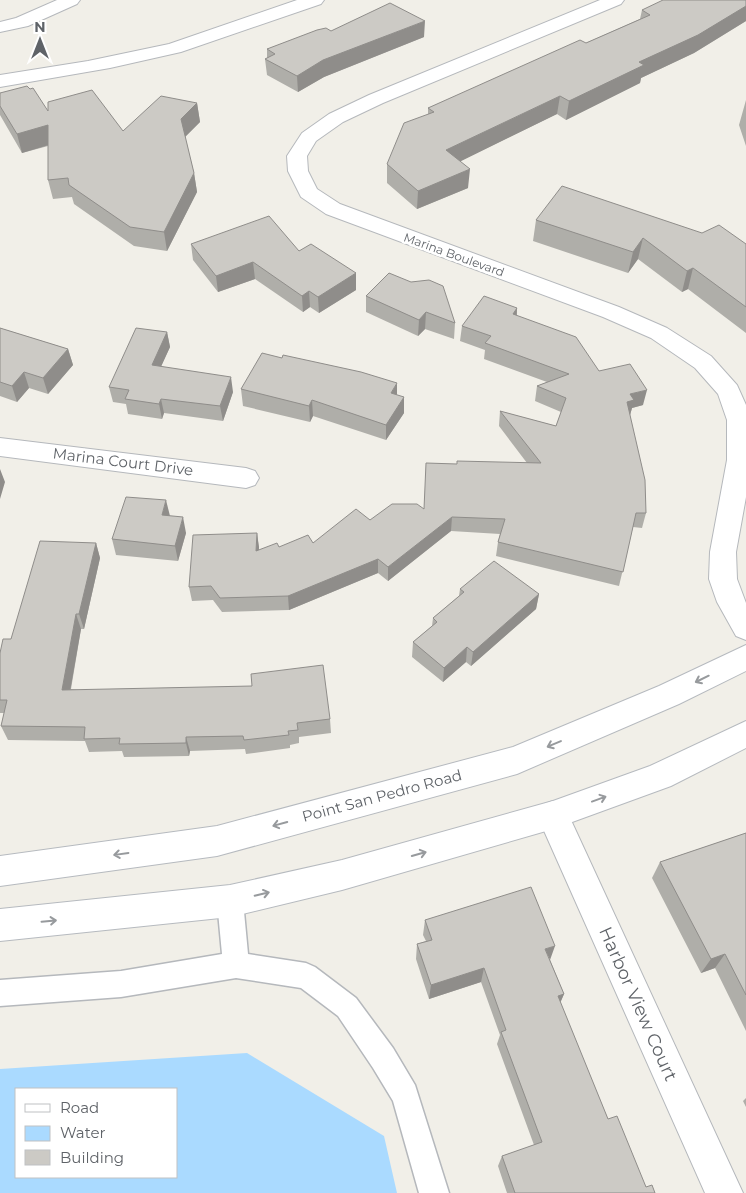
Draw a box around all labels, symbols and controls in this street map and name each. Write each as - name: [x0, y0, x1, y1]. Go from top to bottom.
- north arrow: [15, 15, 65, 65]
- text: N: [34, 18, 46, 36]
- street label: Marina Boulevard: [402, 229, 507, 280]
- street label: Marina Court Drive: [52, 443, 194, 480]
- one-way arrow: [695, 675, 710, 684]
- one-way arrow: [546, 741, 561, 750]
- street label: Point San Pedro Road: [300, 765, 464, 826]
- one-way arrow: [590, 794, 606, 803]
- one-way arrow: [273, 820, 289, 829]
- one-way arrow: [411, 848, 427, 858]
- one-way arrow: [113, 850, 129, 860]
- one-way arrow: [253, 889, 269, 898]
- one-way arrow: [40, 916, 56, 925]
- street label: Harbor View Court: [594, 923, 682, 1085]
- legend: [15, 1088, 178, 1178]
- text: Road: [60, 1098, 99, 1117]
- text: Water: [60, 1123, 106, 1142]
- text: Building: [60, 1148, 124, 1167]

